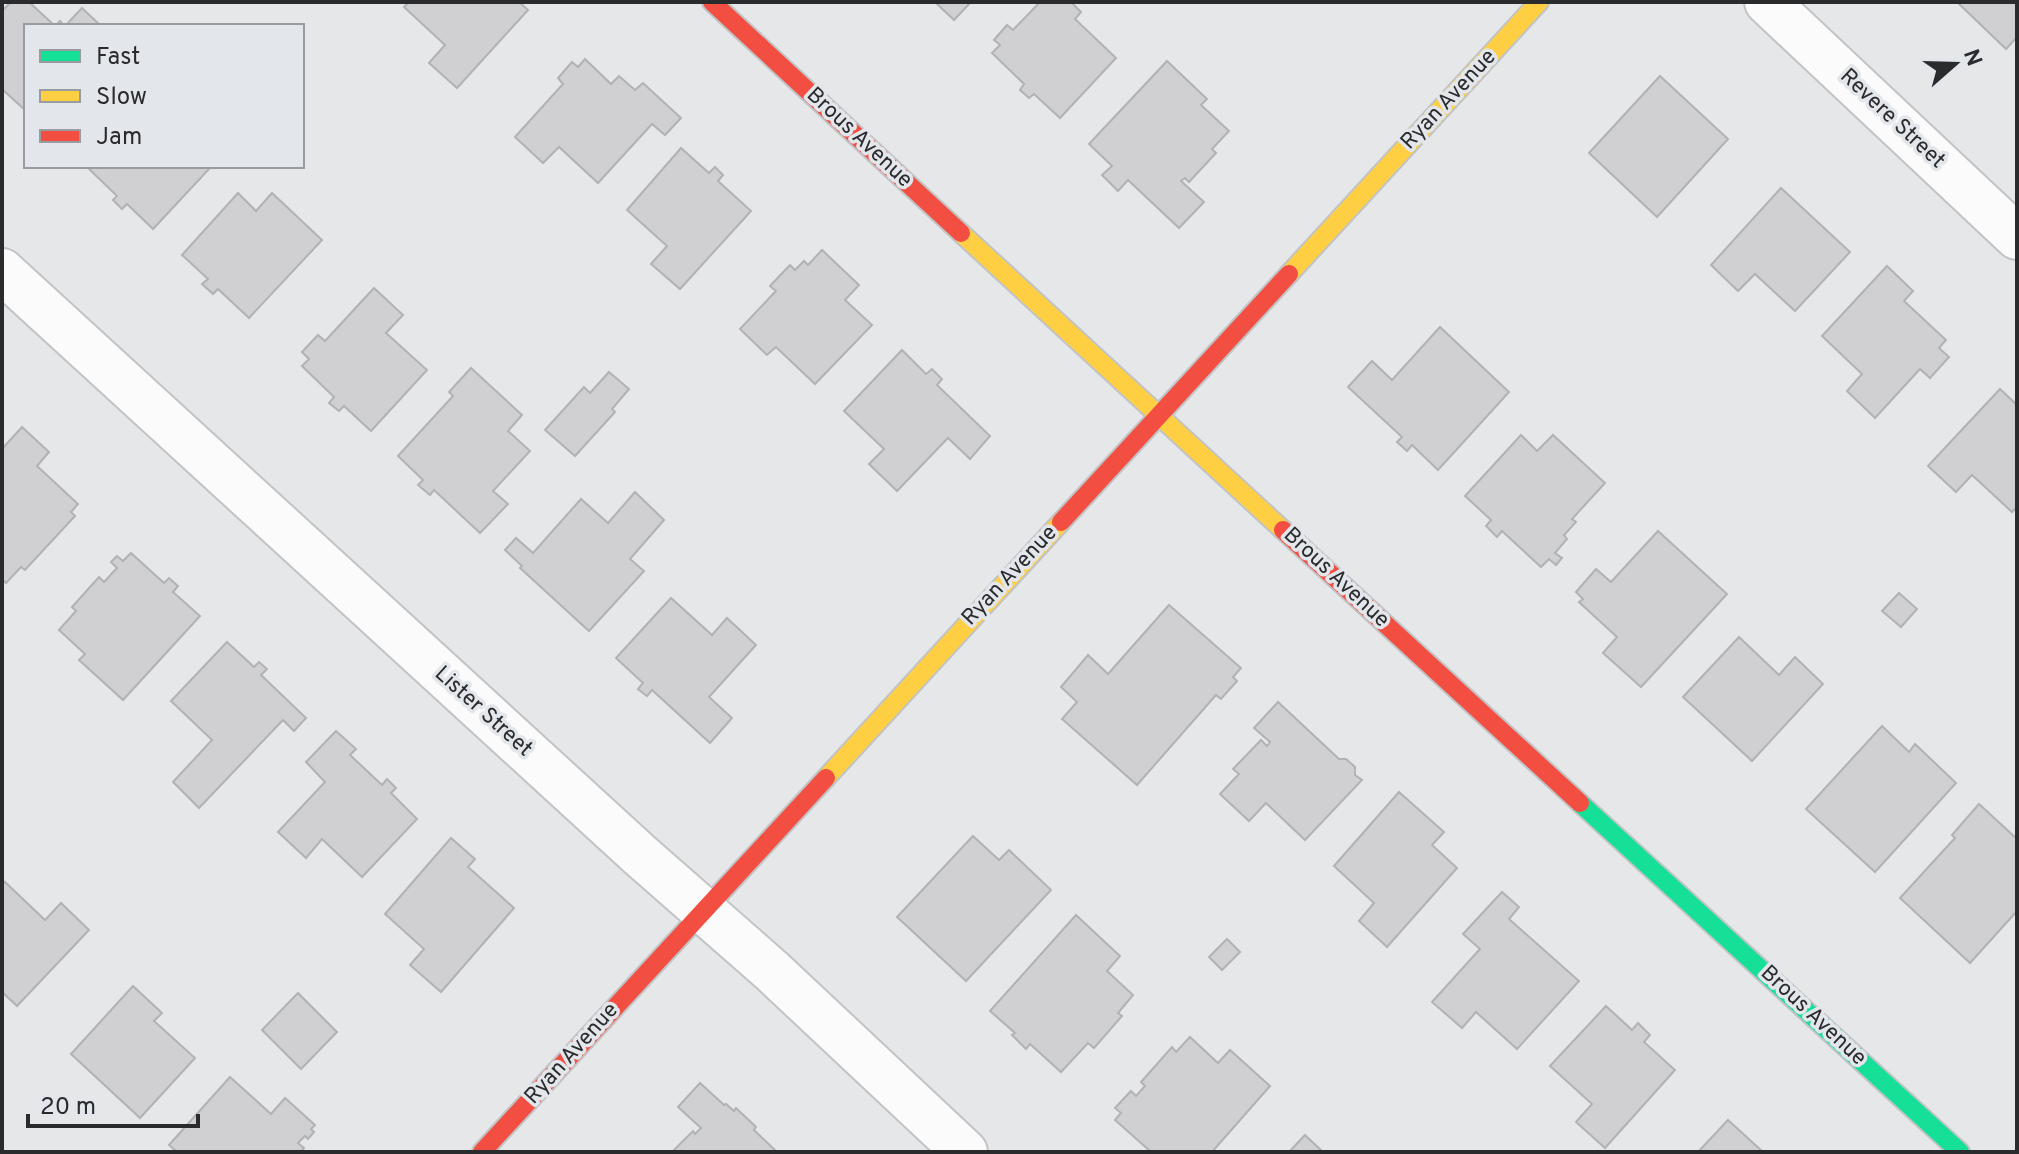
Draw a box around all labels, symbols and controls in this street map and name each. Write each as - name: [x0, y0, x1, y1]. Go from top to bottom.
- legend: [24, 24, 304, 168]
- north arrow: [1915, 24, 1995, 104]
- text: Fast: [96, 43, 140, 73]
- street label: Ryan Avenue: [1396, 44, 1502, 156]
- text: N: [1956, 46, 1987, 70]
- street label: Revere Street: [1834, 63, 1950, 175]
- street label: Brous Avenue: [800, 82, 918, 194]
- text: Slow: [96, 83, 147, 113]
- text: Jam: [96, 123, 142, 153]
- street label: Ryan Avenue: [957, 520, 1063, 632]
- street label: Brous Avenue: [1277, 522, 1395, 634]
- street label: Lister Street: [428, 661, 538, 763]
- street label: Brous Avenue: [1754, 960, 1872, 1072]
- street label: Ryan Avenue: [519, 998, 625, 1110]
- scale bar: [28, 1078, 198, 1128]
- text: 20 m: [40, 1093, 96, 1123]

